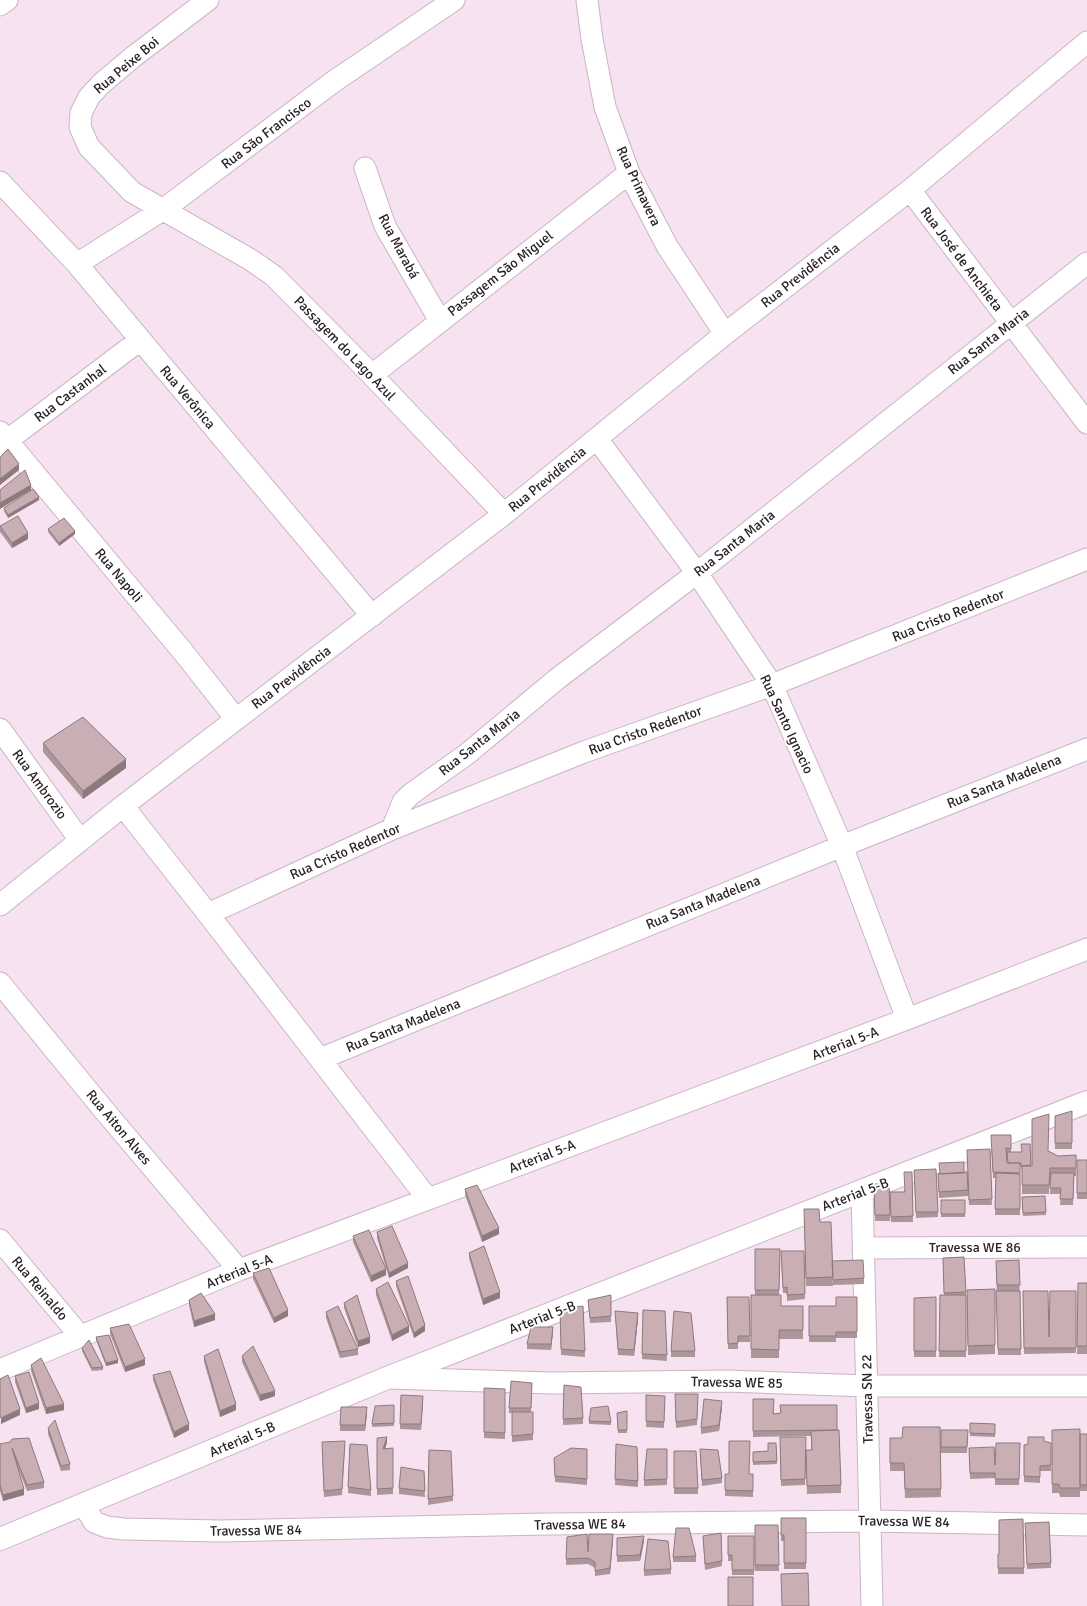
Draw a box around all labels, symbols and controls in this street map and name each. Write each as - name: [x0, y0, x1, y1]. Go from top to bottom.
- street label: Rua Peixe Boi: [90, 33, 162, 98]
- street label: Rua São Francisco: [218, 94, 315, 173]
- street label: Rua Primavera: [613, 144, 664, 229]
- street label: Rua José de Anchieta: [917, 204, 1006, 315]
- street label: Rua Marabá: [374, 211, 423, 282]
- street label: Passagem São Miguel: [444, 227, 556, 320]
- street label: Rua Previdência: [758, 239, 843, 311]
- street label: Passagem do Lago Azul: [290, 292, 399, 404]
- street label: Rua Santa Maria: [944, 304, 1032, 378]
- street label: Rua Castanhal: [31, 361, 110, 426]
- street label: Rua Verônica: [156, 362, 219, 432]
- street label: Rua Previdência: [505, 443, 590, 516]
- street label: Rua Santa Maria: [690, 506, 778, 580]
- street label: Rua Napoli: [91, 545, 146, 606]
- street label: Rua Cristo Redentor: [890, 585, 1007, 646]
- street label: Rua Previdência: [248, 642, 334, 713]
- street label: Rua Santo Ignacio: [756, 672, 817, 777]
- street label: Rua Cristo Redentor: [586, 702, 705, 759]
- street label: Rua Santa Maria: [435, 705, 523, 779]
- street label: Rua Ambrozio: [9, 746, 71, 823]
- street label: Rua Santa Madelena: [944, 751, 1064, 812]
- street label: Rua Cristo Redentor: [287, 819, 404, 883]
- street label: Rua Santa Madelena: [643, 872, 763, 933]
- street label: Rua Santa Madelena: [343, 995, 463, 1056]
- street label: Arterial 5-A: [809, 1023, 881, 1064]
- street label: Rua Aiton Alves: [82, 1086, 155, 1168]
- street label: Arterial 5-A: [506, 1136, 578, 1177]
- street label: Arterial 5-B: [819, 1174, 891, 1215]
- street label: Travessa WE 86: [929, 1239, 1021, 1256]
- street label: Arterial 5-A: [203, 1250, 275, 1293]
- street label: Rua Reinaldo: [8, 1253, 71, 1324]
- street label: Arterial 5-B: [506, 1297, 578, 1338]
- street label: Travessa SN 22: [858, 1354, 877, 1444]
- street label: Travessa WE 85: [691, 1373, 783, 1392]
- street label: Arterial 5-B: [207, 1418, 278, 1461]
- street label: Travessa WE 84: [858, 1512, 950, 1531]
- street label: Travessa WE 84: [534, 1515, 626, 1534]
- street label: Travessa WE 84: [210, 1521, 302, 1540]

